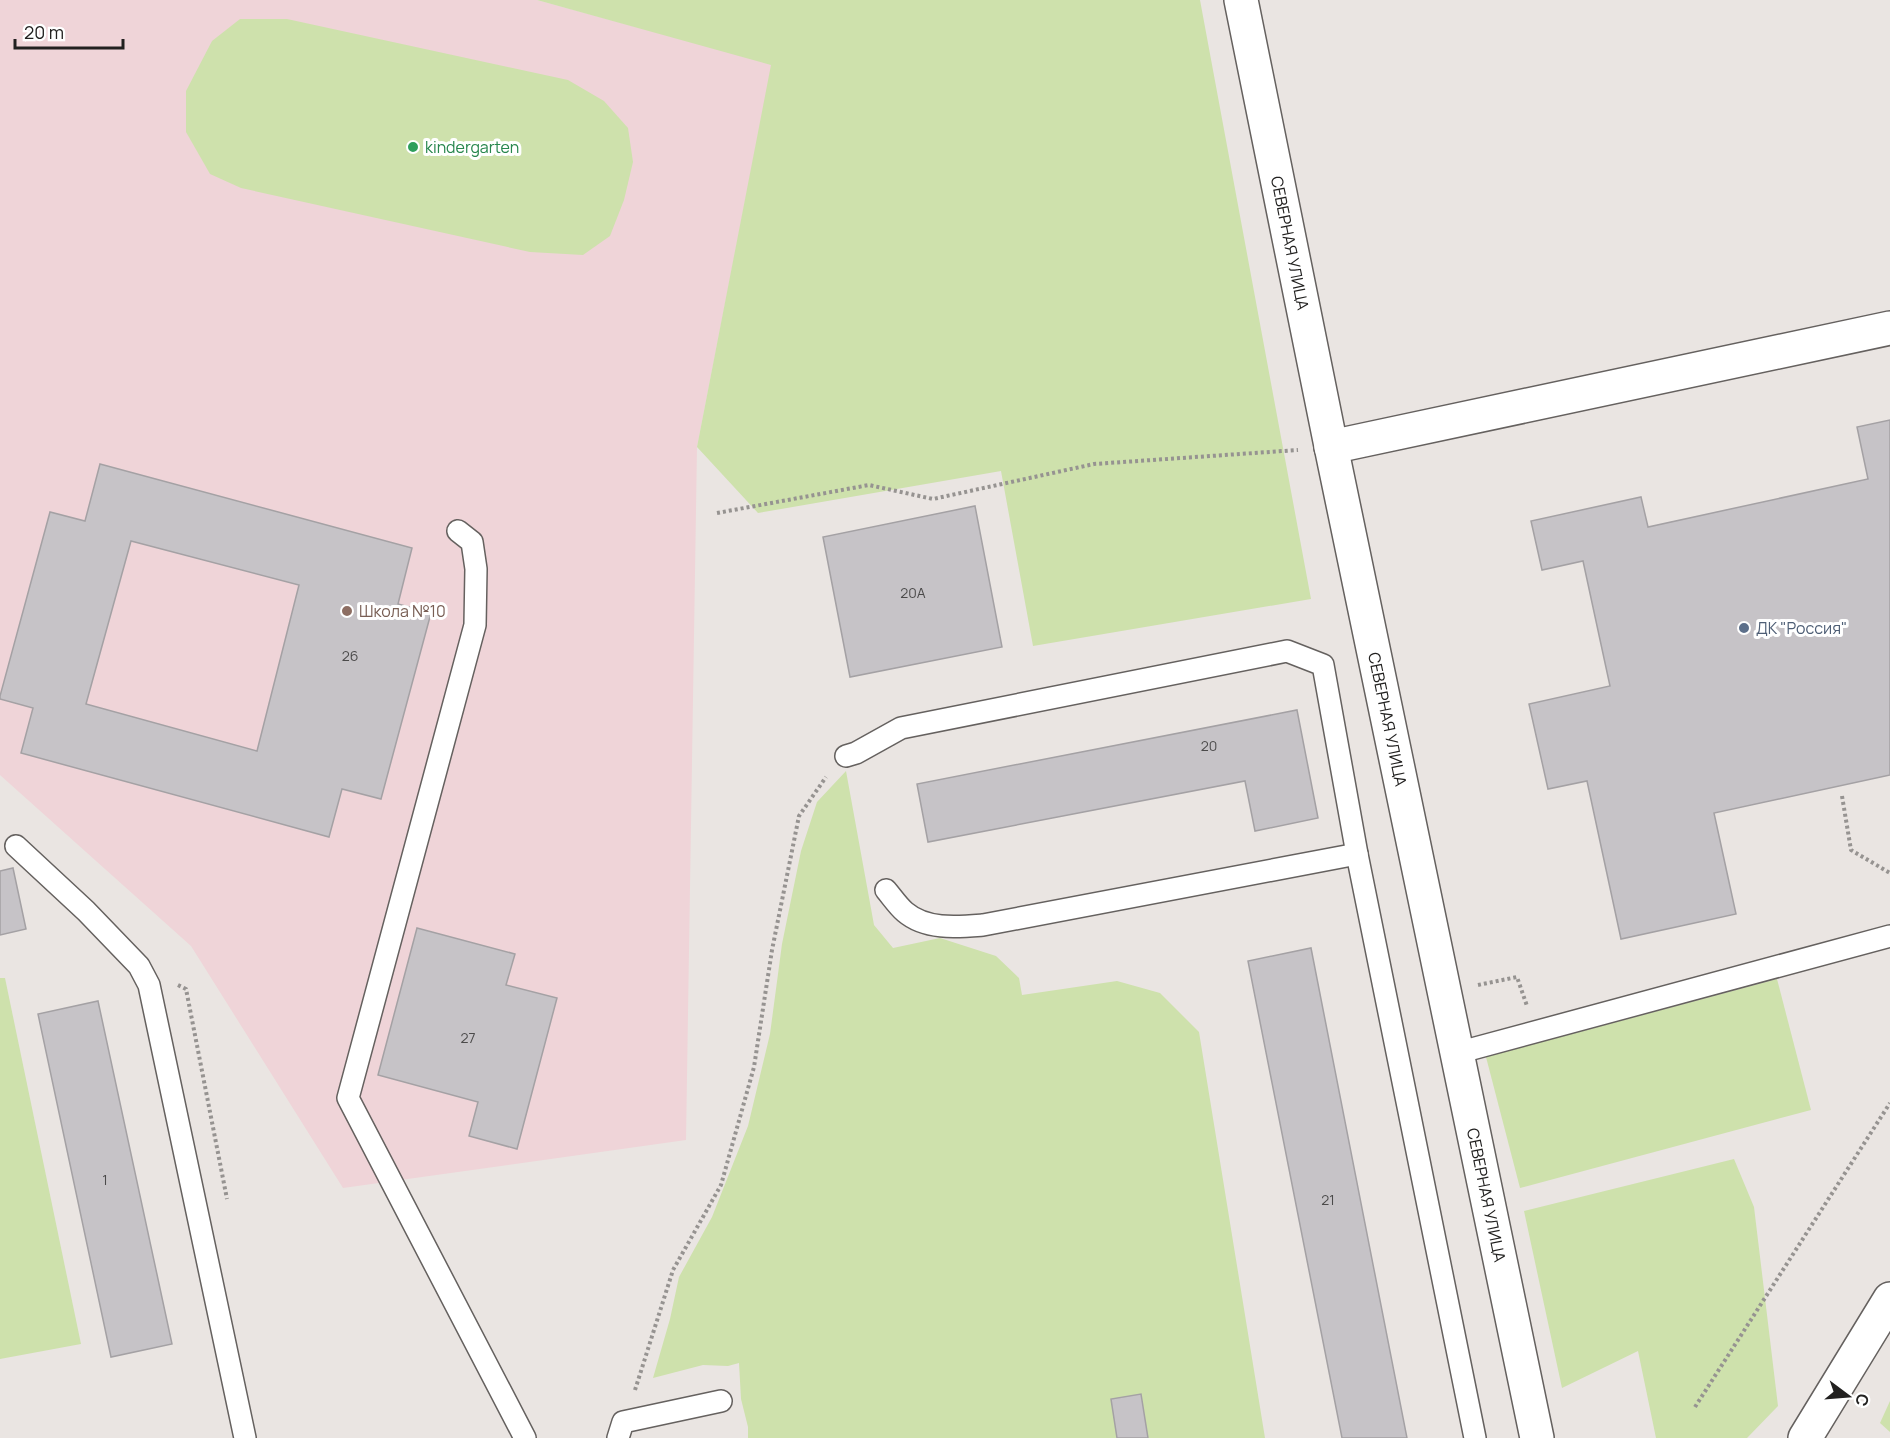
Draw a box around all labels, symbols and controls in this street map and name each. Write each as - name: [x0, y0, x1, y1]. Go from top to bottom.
- scale bar: [15, 12, 123, 50]
- text: 20 m: [24, 20, 64, 44]
- place label: kindergarten: [425, 136, 519, 158]
- marker: kindergarten: [406, 140, 420, 154]
- street label: СЕВЕРНАЯ УЛИЦА: [1266, 174, 1314, 312]
- house number: 20А: [900, 583, 926, 602]
- place label: Школа №10: [359, 600, 446, 622]
- marker: Школа №10: [340, 604, 354, 618]
- place label: ДК "Россия": [1756, 617, 1847, 639]
- marker: ДК "Россия": [1737, 621, 1751, 635]
- house number: 26: [342, 646, 358, 665]
- street label: СЕВЕРНАЯ УЛИЦА: [1363, 650, 1412, 788]
- house number: 20: [1201, 736, 1217, 755]
- house number: 27: [460, 1028, 476, 1047]
- street label: СЕВЕРНАЯ УЛИЦА: [1462, 1126, 1511, 1264]
- house number: 1: [102, 1170, 108, 1189]
- house number: 21: [1321, 1190, 1335, 1209]
- north arrow: [1818, 1366, 1878, 1426]
- text: С: [1850, 1391, 1875, 1409]

